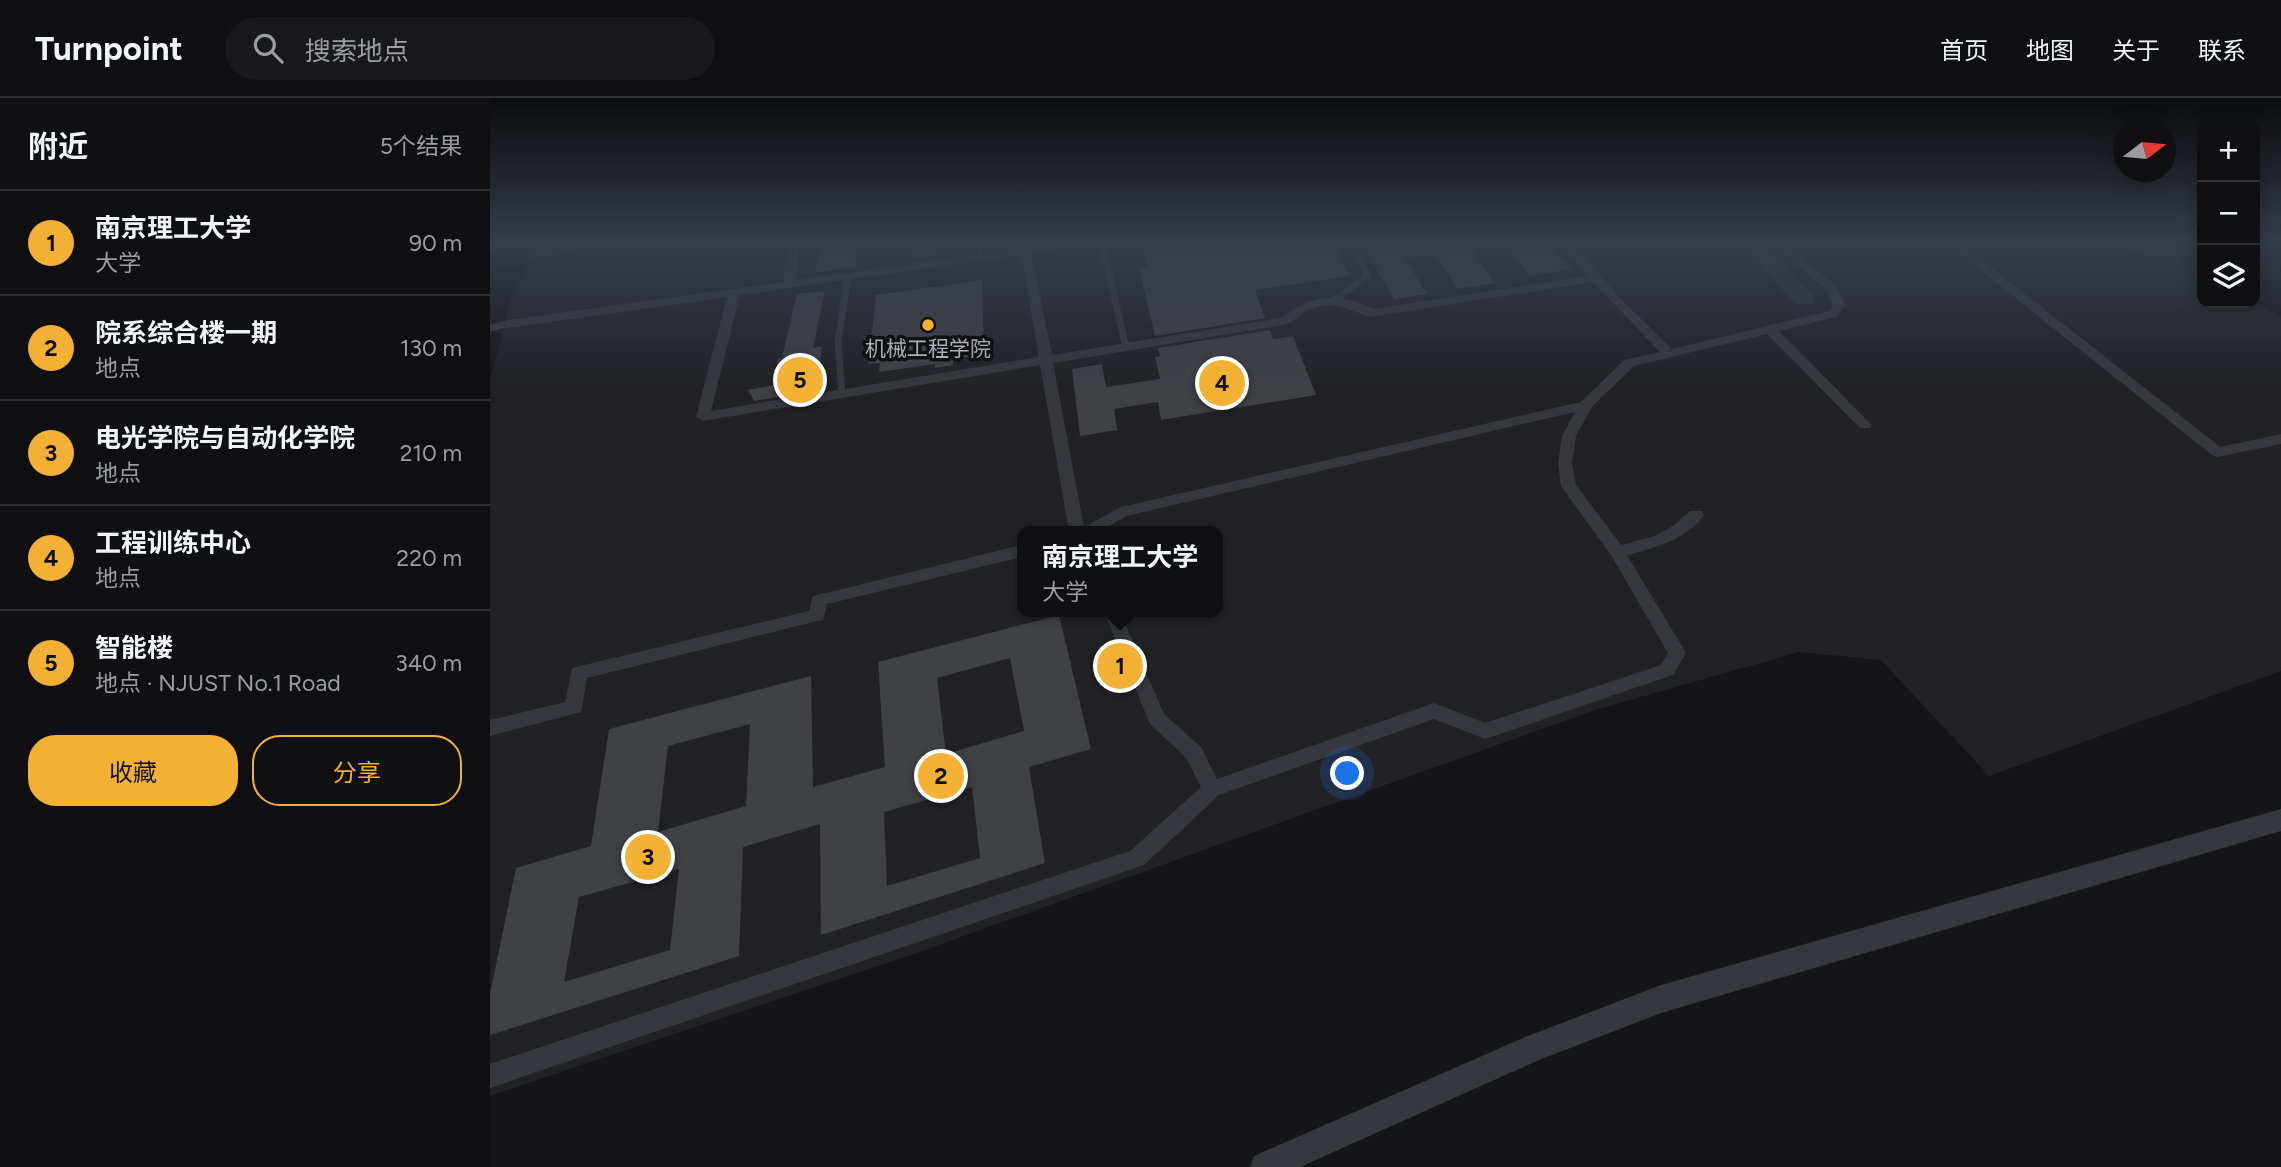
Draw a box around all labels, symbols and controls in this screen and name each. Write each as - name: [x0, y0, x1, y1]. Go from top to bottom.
- search box: [225, 17, 715, 80]
- text: Turnpoint: [35, 29, 183, 68]
- icon: search: [249, 29, 287, 67]
- text: 搜索地点: [305, 35, 409, 67]
- text: 首页: [1940, 36, 1988, 65]
- text: 地图: [2026, 36, 2074, 65]
- text: 关于: [2112, 36, 2160, 65]
- text: 联系: [2198, 36, 2246, 65]
- north arrow: [2113, 119, 2176, 182]
- map controls: [2197, 119, 2260, 308]
- button: +: [2197, 119, 2260, 182]
- text: 附近: [28, 128, 88, 165]
- text: 5个结果: [380, 132, 462, 160]
- button: −: [2197, 182, 2260, 245]
- text: 南京理工大学: [95, 212, 251, 244]
- text: 1: [46, 229, 56, 257]
- text: 90 m: [409, 229, 462, 257]
- button: layers: [2197, 245, 2260, 308]
- text: 大学: [95, 249, 141, 277]
- text: 院系综合楼一期: [95, 317, 277, 349]
- marker: 机械工程学院: [920, 317, 936, 333]
- text: 2: [44, 334, 58, 362]
- text: 130 m: [400, 334, 462, 362]
- place label: 机械工程学院: [865, 336, 991, 361]
- text: 地点: [95, 354, 141, 382]
- pin: 5: [777, 354, 823, 406]
- pin: 4: [1199, 357, 1245, 409]
- text: 电光学院与自动化学院: [95, 422, 355, 454]
- text: 3: [45, 439, 57, 467]
- text: 210 m: [400, 439, 462, 467]
- text: 地点: [95, 459, 141, 487]
- popup: [1017, 526, 1223, 617]
- text: 工程训练中心: [95, 527, 251, 559]
- text: 南京理工大学: [1042, 541, 1198, 573]
- text: 4: [44, 544, 58, 572]
- text: 220 m: [396, 544, 462, 572]
- text: 地点: [95, 564, 141, 592]
- text: 大学: [1042, 578, 1088, 606]
- text: 智能楼: [95, 632, 173, 664]
- pin: 1: [1097, 640, 1143, 692]
- text: 5: [44, 649, 58, 677]
- text: 340 m: [395, 649, 462, 677]
- text: 地点 · NJUST No.1 Road: [95, 669, 341, 697]
- button: 收藏: [28, 735, 238, 806]
- button: 分享: [252, 735, 462, 806]
- pin: 2: [918, 750, 964, 802]
- your location: [1330, 756, 1364, 790]
- pin: 3: [625, 831, 671, 883]

